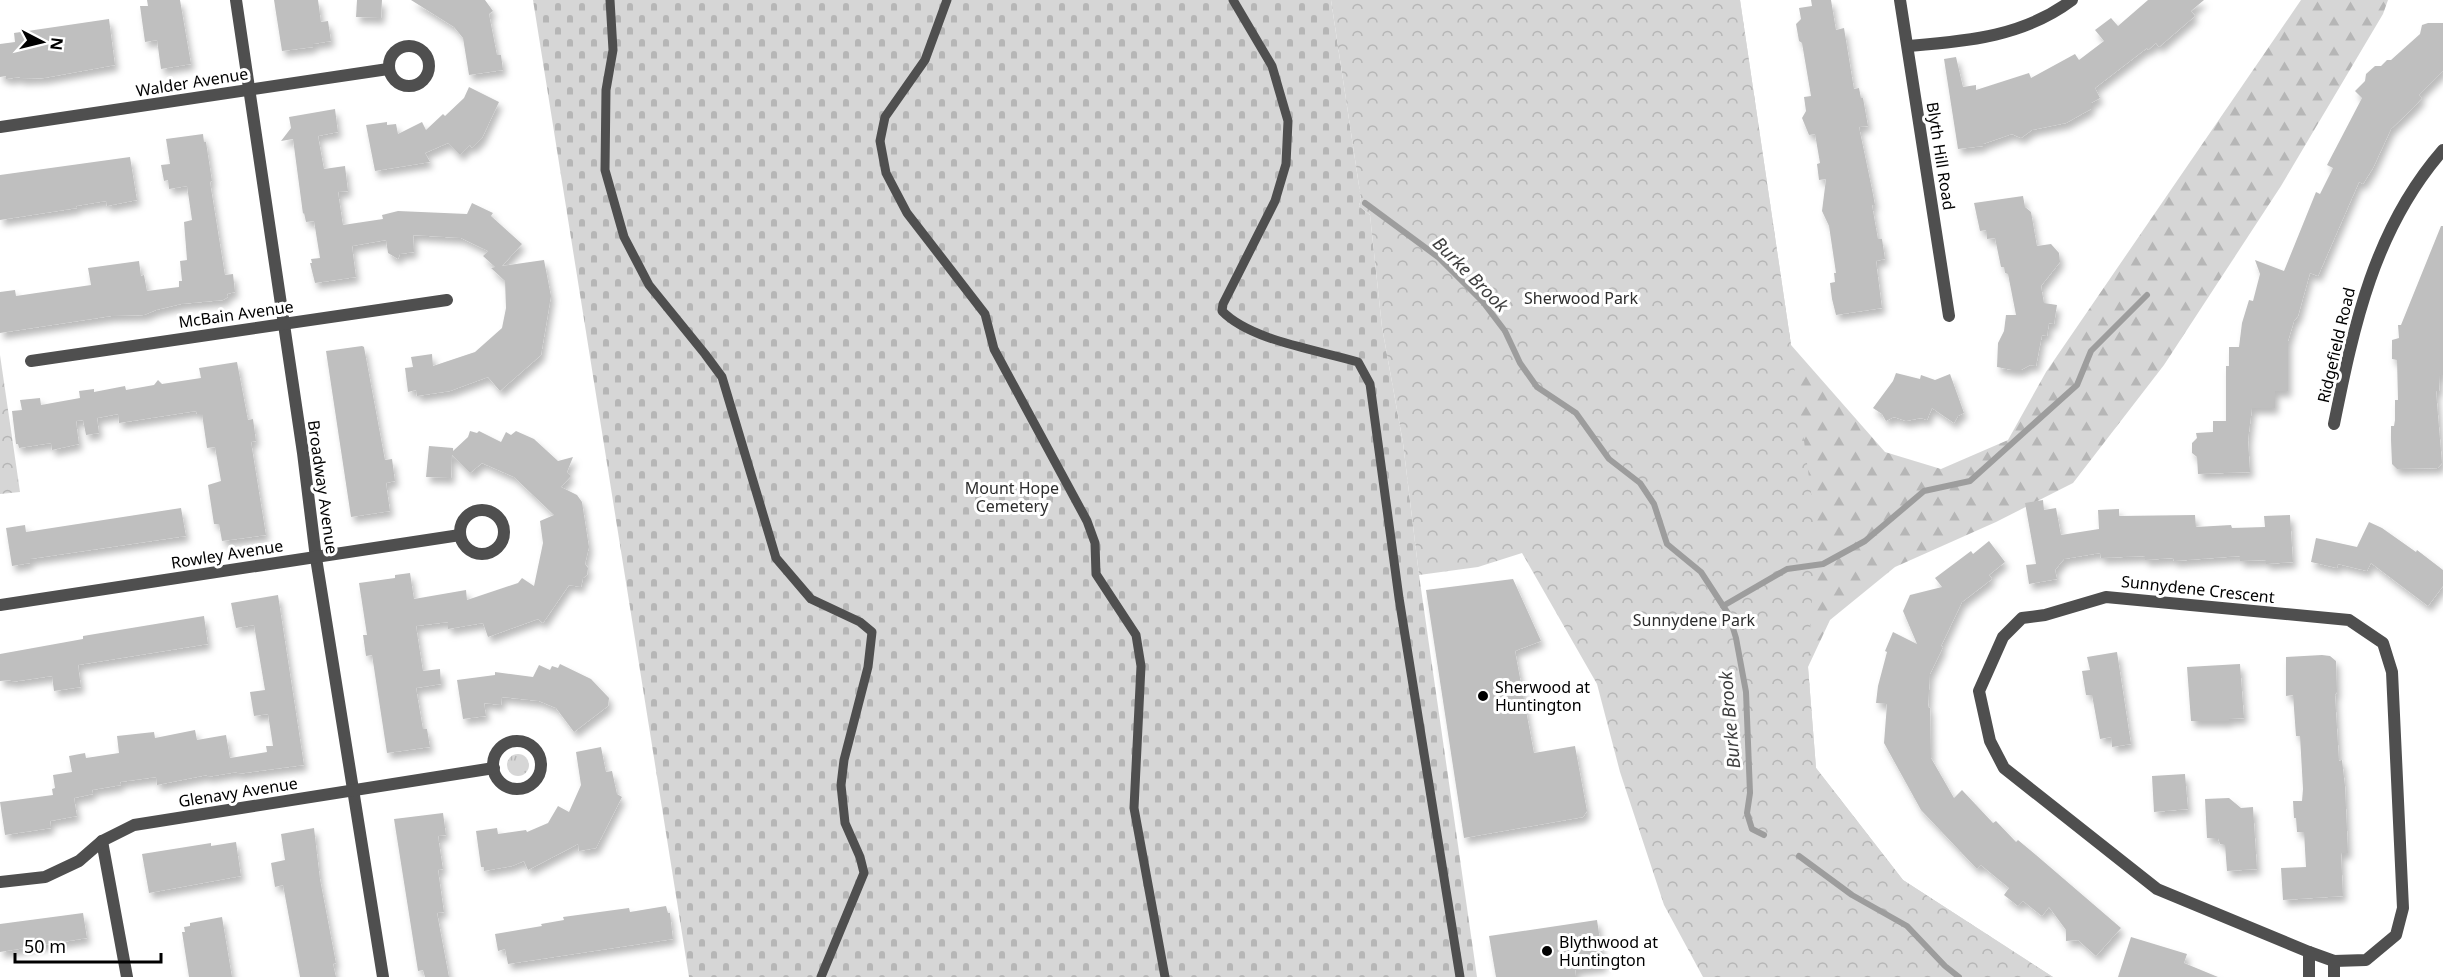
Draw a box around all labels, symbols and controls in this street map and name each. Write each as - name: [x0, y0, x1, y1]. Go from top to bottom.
- north arrow: [12, 12, 72, 72]
- text: N: [45, 36, 69, 52]
- street label: Walder Avenue: [134, 62, 250, 102]
- street label: Blyth Hill Road: [1922, 100, 1960, 212]
- water label: Burke Brook: [1428, 231, 1515, 318]
- street label: Ridgefield Road: [2312, 285, 2360, 405]
- park label: Sherwood Park: [1524, 287, 1638, 309]
- street label: McBain Avenue: [177, 295, 295, 333]
- street label: Broadway Avenue: [303, 419, 343, 555]
- park label: Mount Hope Cemetery: [965, 477, 1059, 517]
- street label: Rowley Avenue: [169, 534, 285, 574]
- street label: Sunnydene Crescent: [2120, 570, 2276, 608]
- park label: Sunnydene Park: [1633, 609, 1756, 631]
- water label: Burke Brook: [1713, 669, 1745, 770]
- place label: Sherwood at Huntington: [1495, 676, 1590, 716]
- marker: Sherwood at Huntington: [1476, 689, 1490, 703]
- street label: Glenavy Avenue: [177, 772, 299, 812]
- scale bar: [15, 926, 160, 964]
- place label: Blythwood at Huntington: [1559, 931, 1658, 971]
- text: 50 m: [24, 934, 66, 958]
- marker: Blythwood at Huntington: [1540, 944, 1554, 958]

